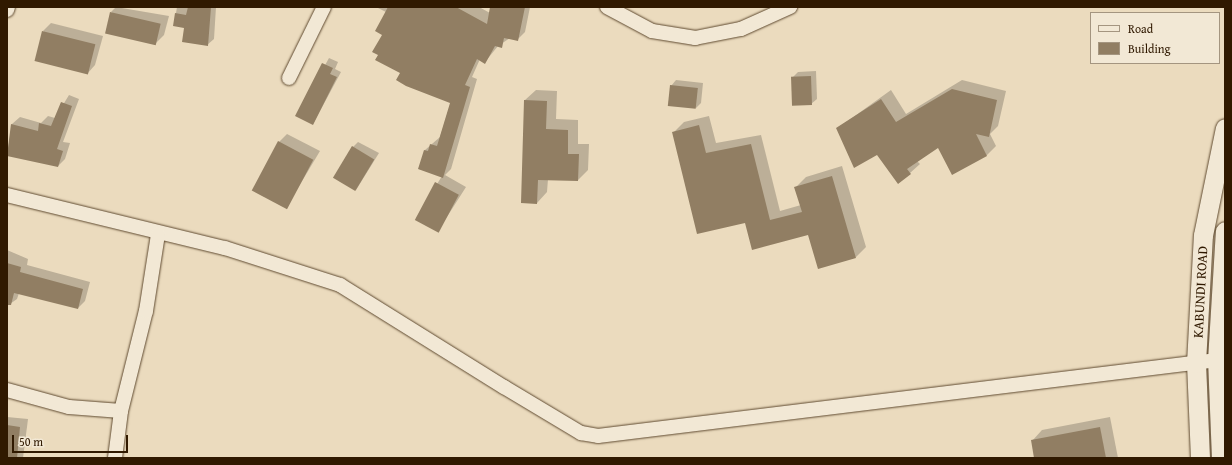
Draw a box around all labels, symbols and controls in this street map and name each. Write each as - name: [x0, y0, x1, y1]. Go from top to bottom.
- legend: [1090, 12, 1220, 64]
- text: Road: [1128, 20, 1153, 37]
- text: Building: [1128, 40, 1171, 57]
- street label: KABUNDI ROAD: [1189, 246, 1211, 338]
- scale bar: [14, 427, 130, 453]
- text: 50 m: [19, 433, 43, 450]

